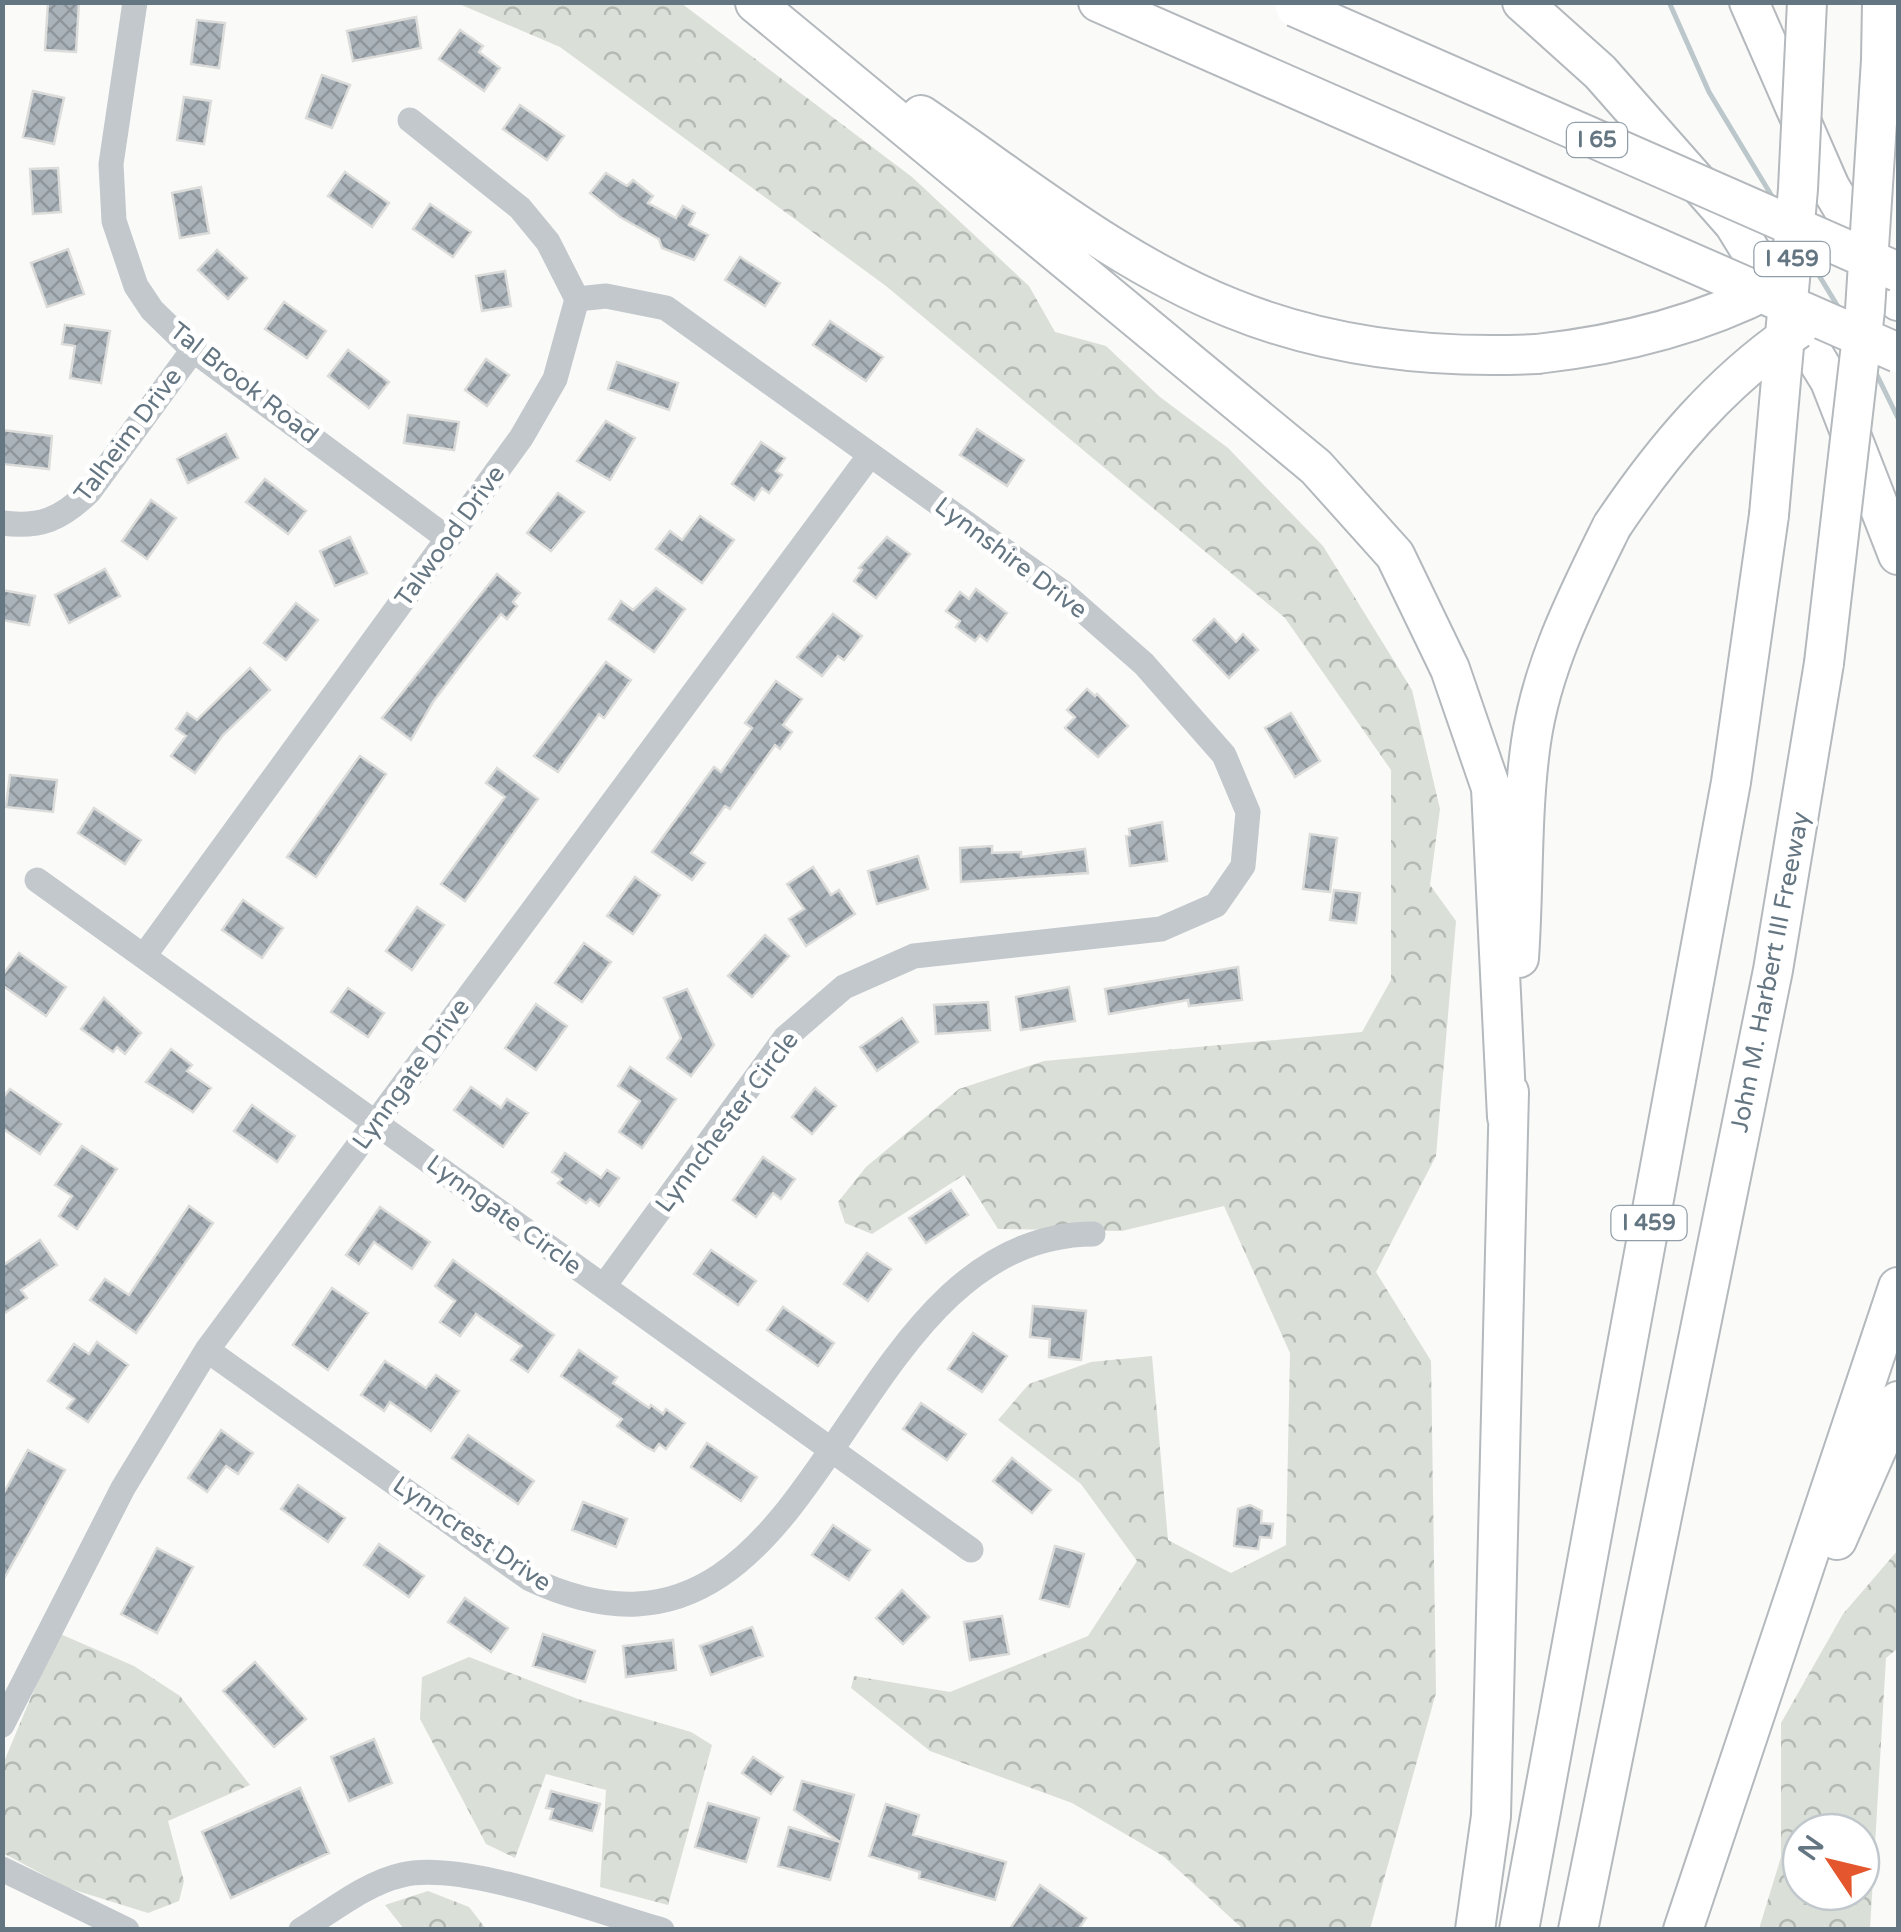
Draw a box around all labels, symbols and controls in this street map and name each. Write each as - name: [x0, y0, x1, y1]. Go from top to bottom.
- road number: I 65: [1567, 123, 1627, 157]
- road number: I 459: [1754, 242, 1830, 276]
- street label: Tal Brook Road: [164, 316, 324, 450]
- street label: Talheim Drive: [68, 362, 188, 508]
- street label: Talwood Drive: [389, 459, 511, 613]
- street label: Lynnshire Drive: [929, 491, 1093, 625]
- street label: John M. Harbert III Freeway: [1724, 809, 1816, 1135]
- street label: Lynngate Drive: [346, 993, 476, 1155]
- street label: Lynnchester Circle: [649, 1026, 805, 1218]
- street label: Lynngate Circle: [421, 1149, 587, 1281]
- road number: I 459: [1612, 1206, 1686, 1240]
- street label: Lynncrest Drive: [387, 1470, 557, 1598]
- north arrow: [1781, 1812, 1881, 1912]
- text: N: [1791, 1829, 1832, 1867]

